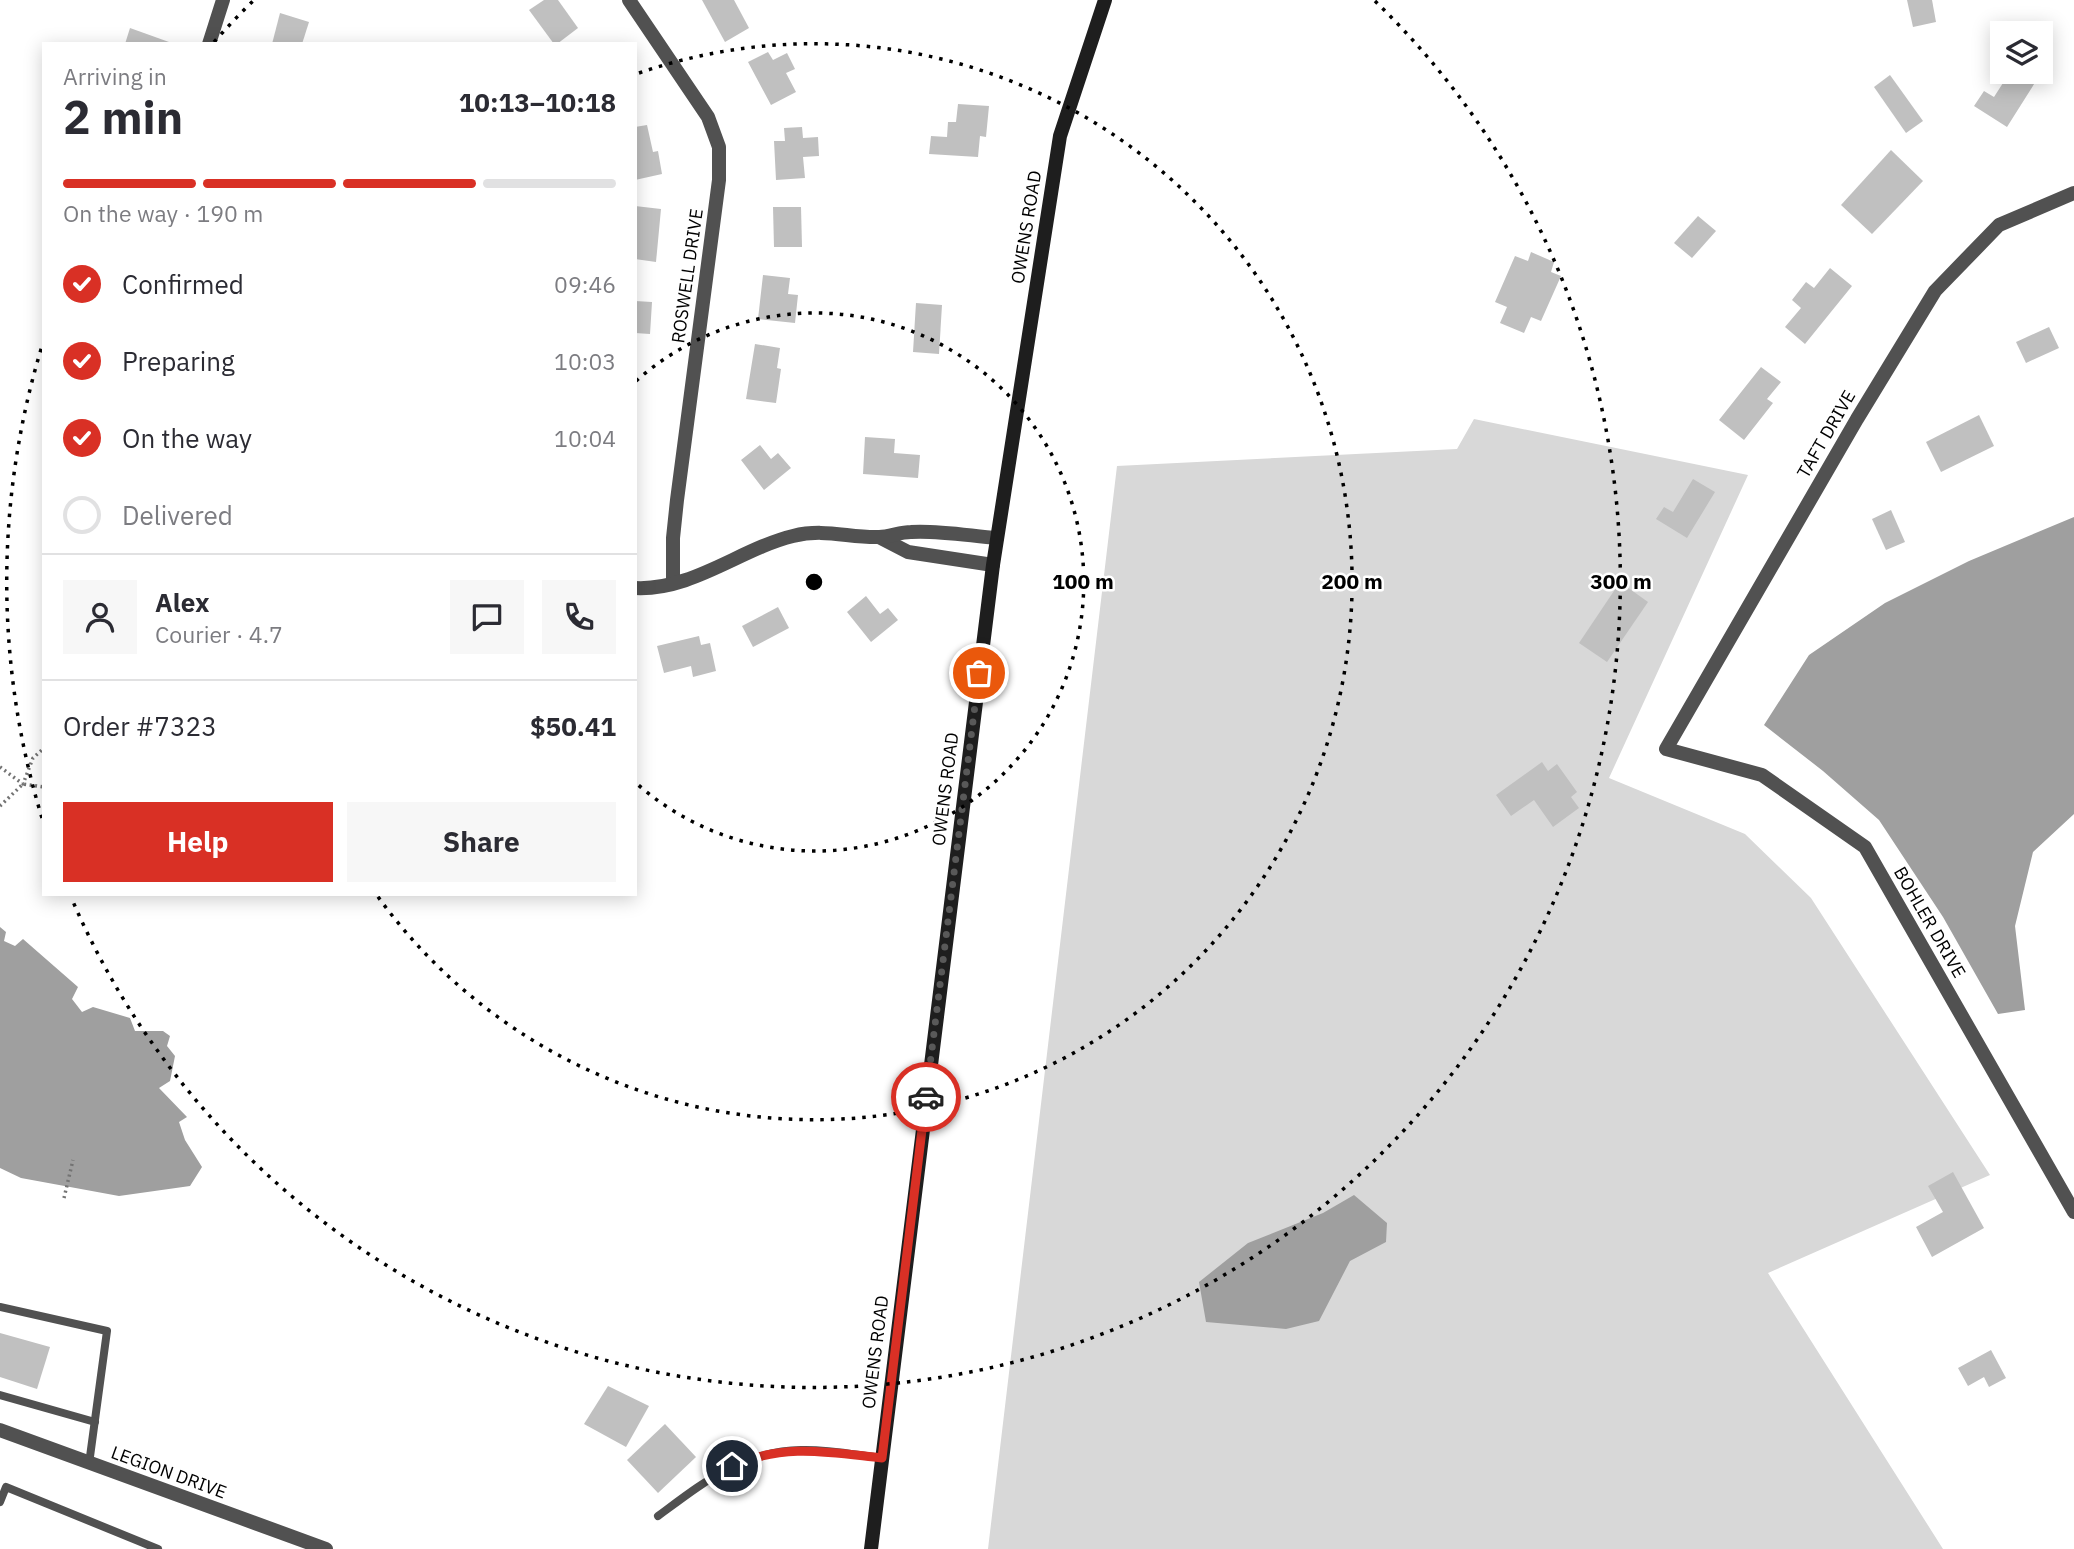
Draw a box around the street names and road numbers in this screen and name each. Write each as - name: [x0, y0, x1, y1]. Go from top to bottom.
- street label: OWENS ROAD: [1006, 169, 1046, 285]
- street label: ROSWELL DRIVE: [666, 207, 708, 345]
- street label: TAFT DRIVE: [1792, 386, 1860, 482]
- street label: OWENS ROAD: [927, 731, 963, 847]
- street label: BOHLER DRIVE: [1889, 862, 1971, 982]
- street label: OWENS ROAD: [857, 1294, 893, 1410]
- street label: LEGION DRIVE: [108, 1440, 230, 1504]

